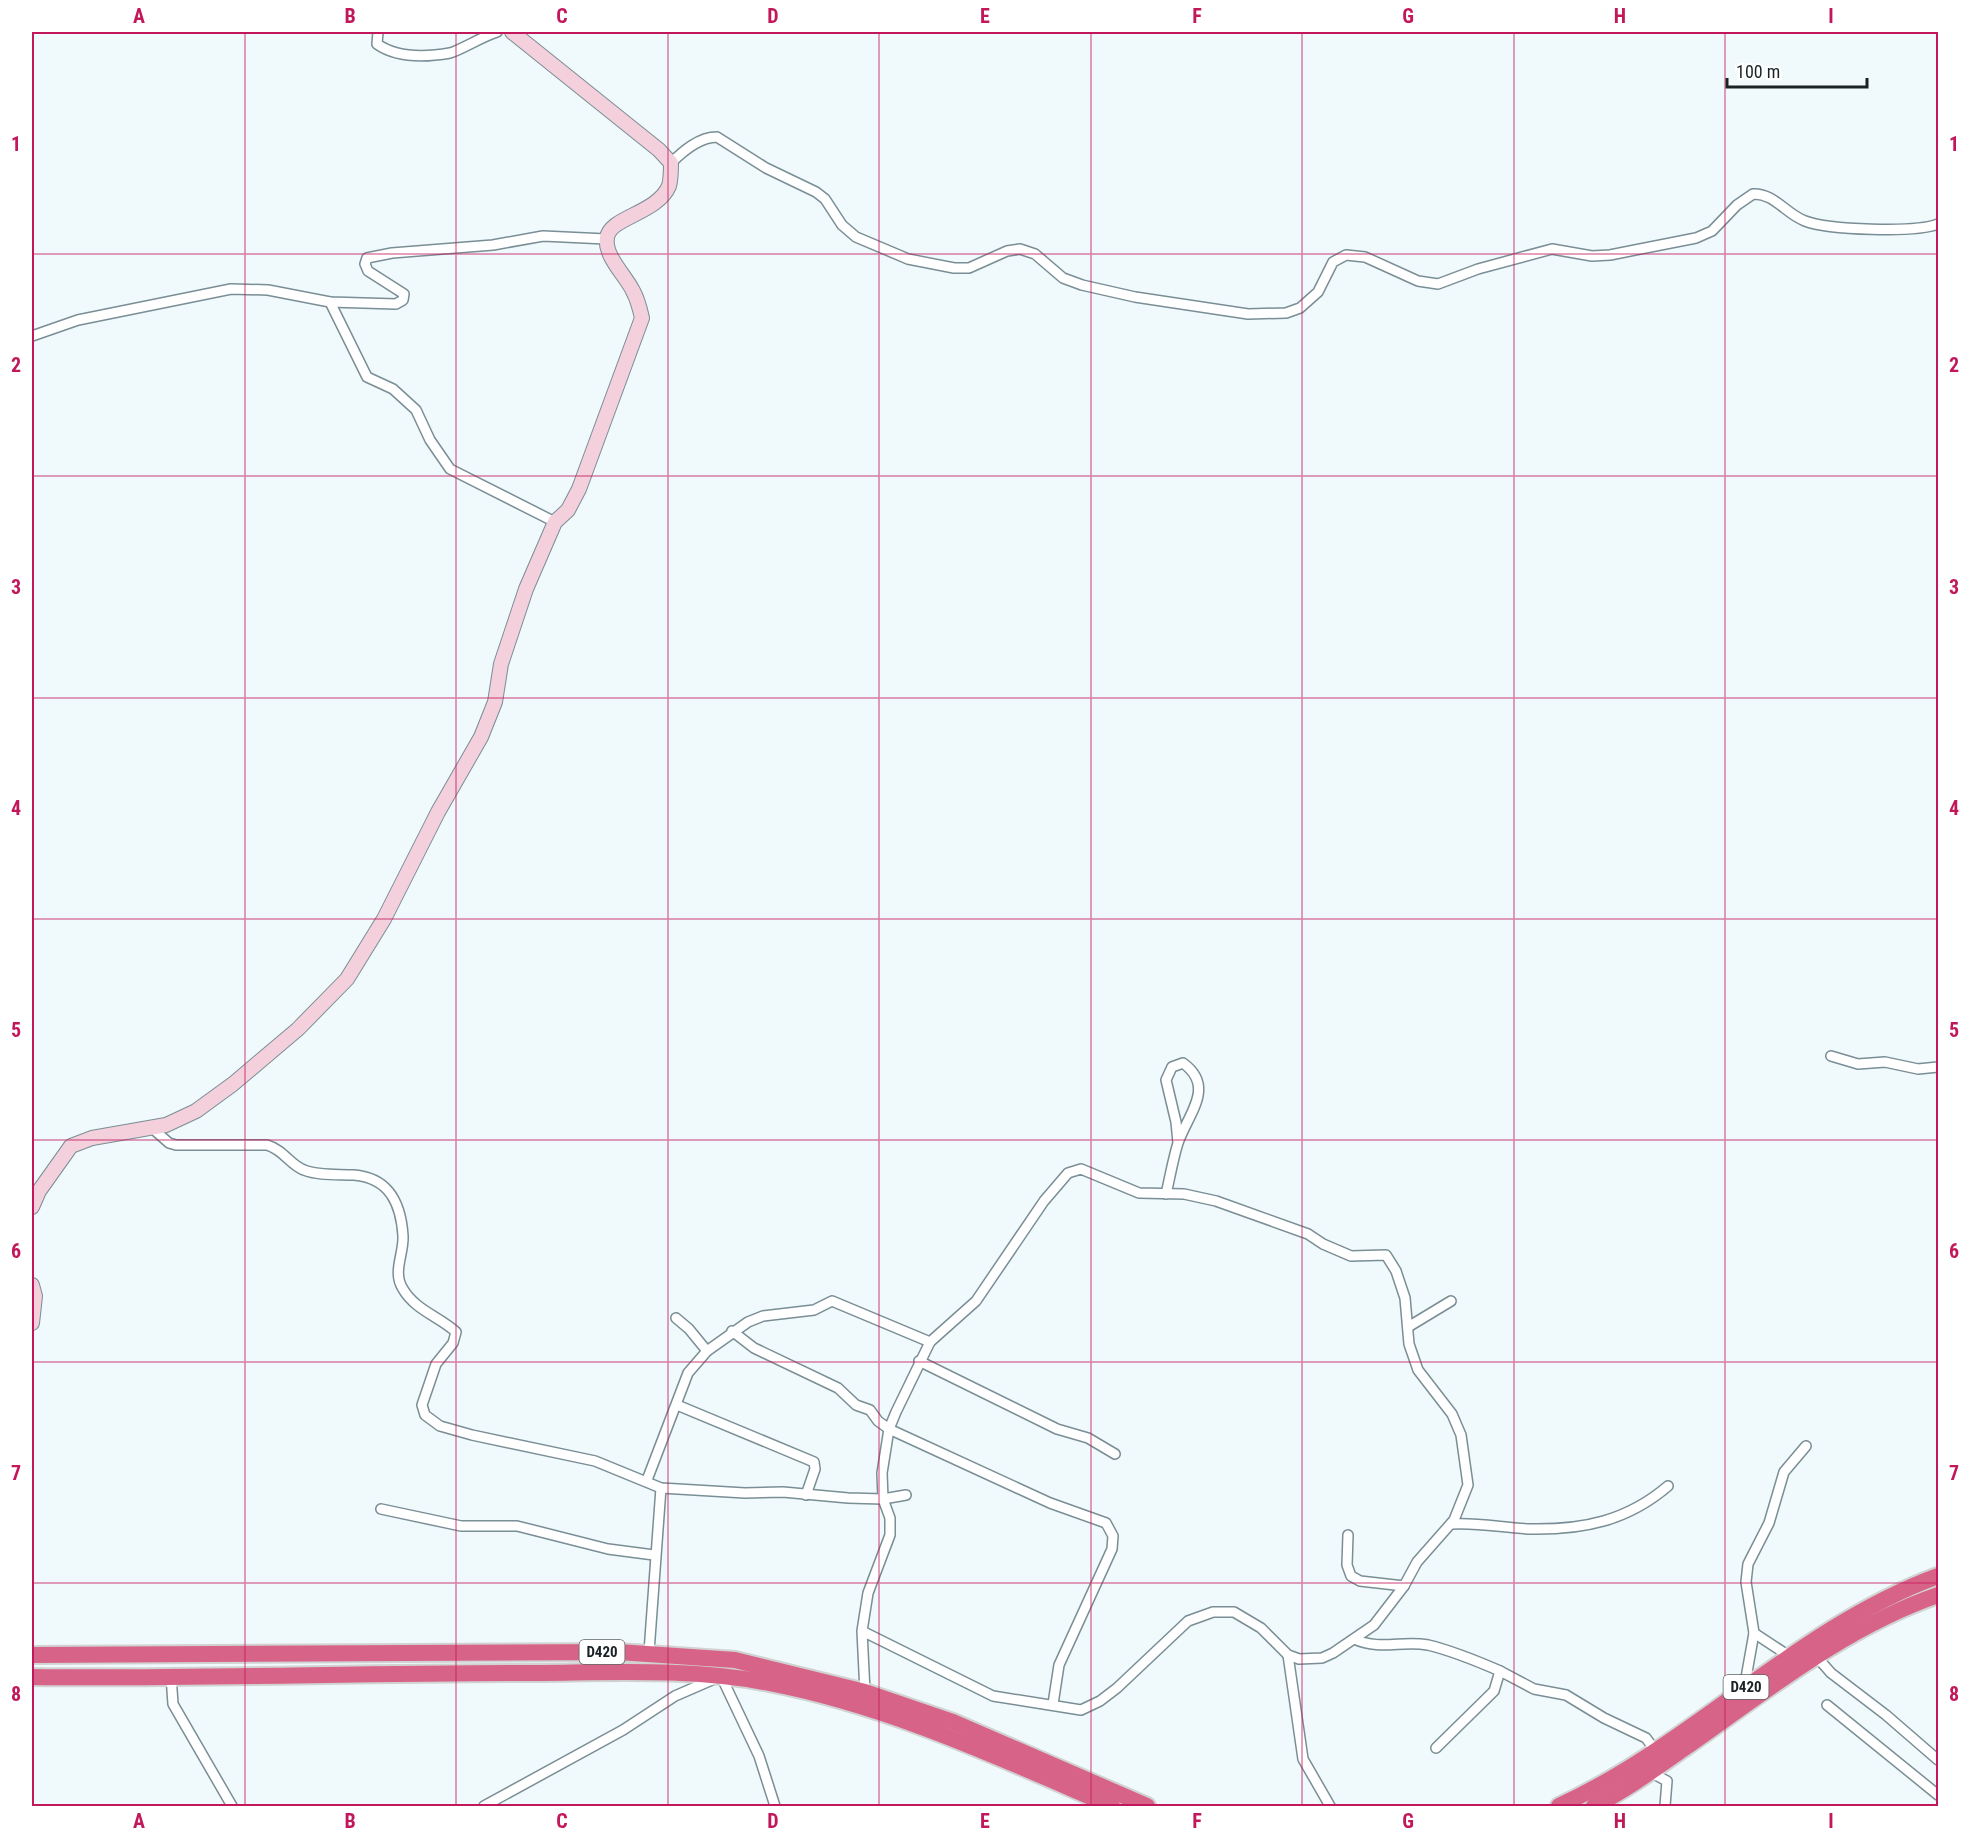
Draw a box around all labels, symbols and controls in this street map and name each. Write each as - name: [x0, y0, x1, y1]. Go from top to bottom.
- text: A: [133, 4, 145, 28]
- text: B: [344, 4, 356, 28]
- text: C: [556, 4, 568, 28]
- text: D: [767, 4, 779, 28]
- text: E: [980, 4, 990, 28]
- text: F: [1192, 4, 1202, 28]
- text: G: [1402, 4, 1414, 28]
- text: H: [1614, 4, 1626, 28]
- text: I: [1828, 4, 1834, 28]
- scale bar: [1727, 51, 1866, 89]
- text: 100 m: [1736, 61, 1780, 82]
- text: 1: [11, 132, 21, 156]
- text: 1: [1949, 132, 1959, 156]
- text: 2: [11, 353, 21, 377]
- text: 2: [1949, 353, 1959, 377]
- text: 3: [11, 575, 21, 599]
- text: 3: [1949, 575, 1959, 599]
- text: 4: [11, 796, 21, 820]
- text: 4: [1949, 796, 1959, 820]
- text: 5: [11, 1018, 21, 1042]
- text: 5: [1949, 1018, 1959, 1042]
- text: 6: [11, 1239, 21, 1263]
- text: 6: [1949, 1239, 1959, 1263]
- text: 7: [11, 1461, 21, 1485]
- text: 7: [1949, 1461, 1959, 1485]
- road number: D420: [580, 1640, 624, 1664]
- road number: D420: [1724, 1675, 1768, 1699]
- text: 8: [11, 1682, 21, 1706]
- text: 8: [1949, 1682, 1959, 1706]
- text: A: [133, 1809, 145, 1833]
- text: B: [344, 1809, 356, 1833]
- text: C: [556, 1809, 568, 1833]
- text: D: [767, 1809, 779, 1833]
- text: E: [980, 1809, 990, 1833]
- text: F: [1192, 1809, 1202, 1833]
- text: G: [1402, 1809, 1414, 1833]
- text: H: [1614, 1809, 1626, 1833]
- text: I: [1828, 1809, 1834, 1833]

